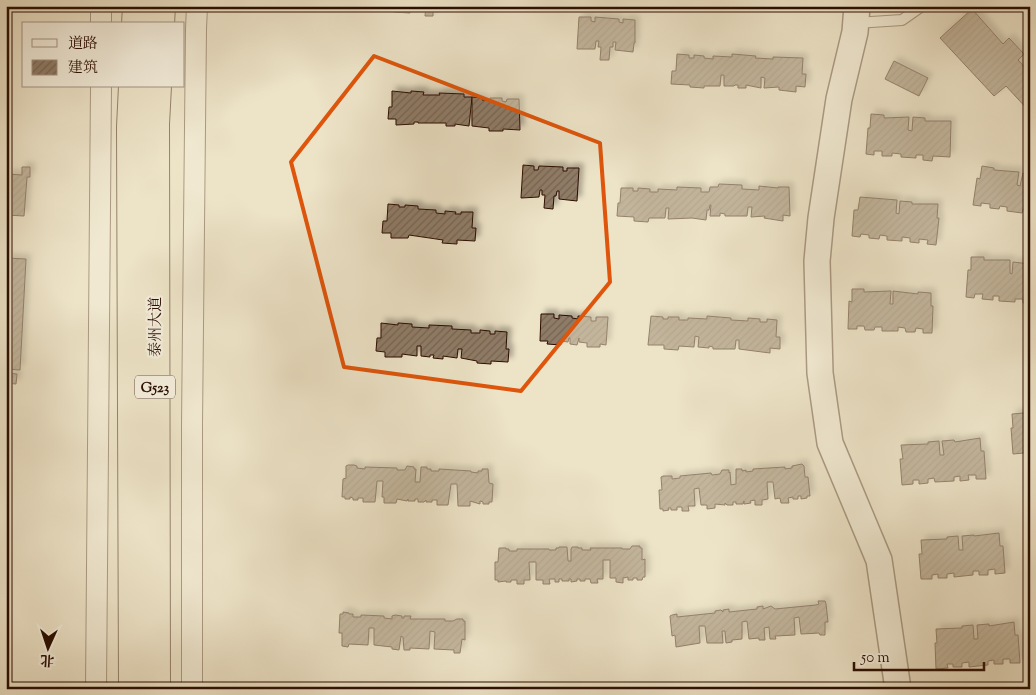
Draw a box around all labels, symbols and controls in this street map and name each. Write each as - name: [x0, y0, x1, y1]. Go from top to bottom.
- legend: [22, 22, 185, 88]
- text: 道路: [68, 34, 98, 55]
- text: 建筑: [68, 58, 98, 79]
- street label: 泰州大道: [146, 297, 167, 357]
- road number: G523: [135, 376, 175, 398]
- north arrow: [22, 622, 72, 672]
- scale bar: [854, 640, 984, 672]
- text: 50 m: [860, 648, 890, 669]
- text: 北: [40, 649, 55, 669]

